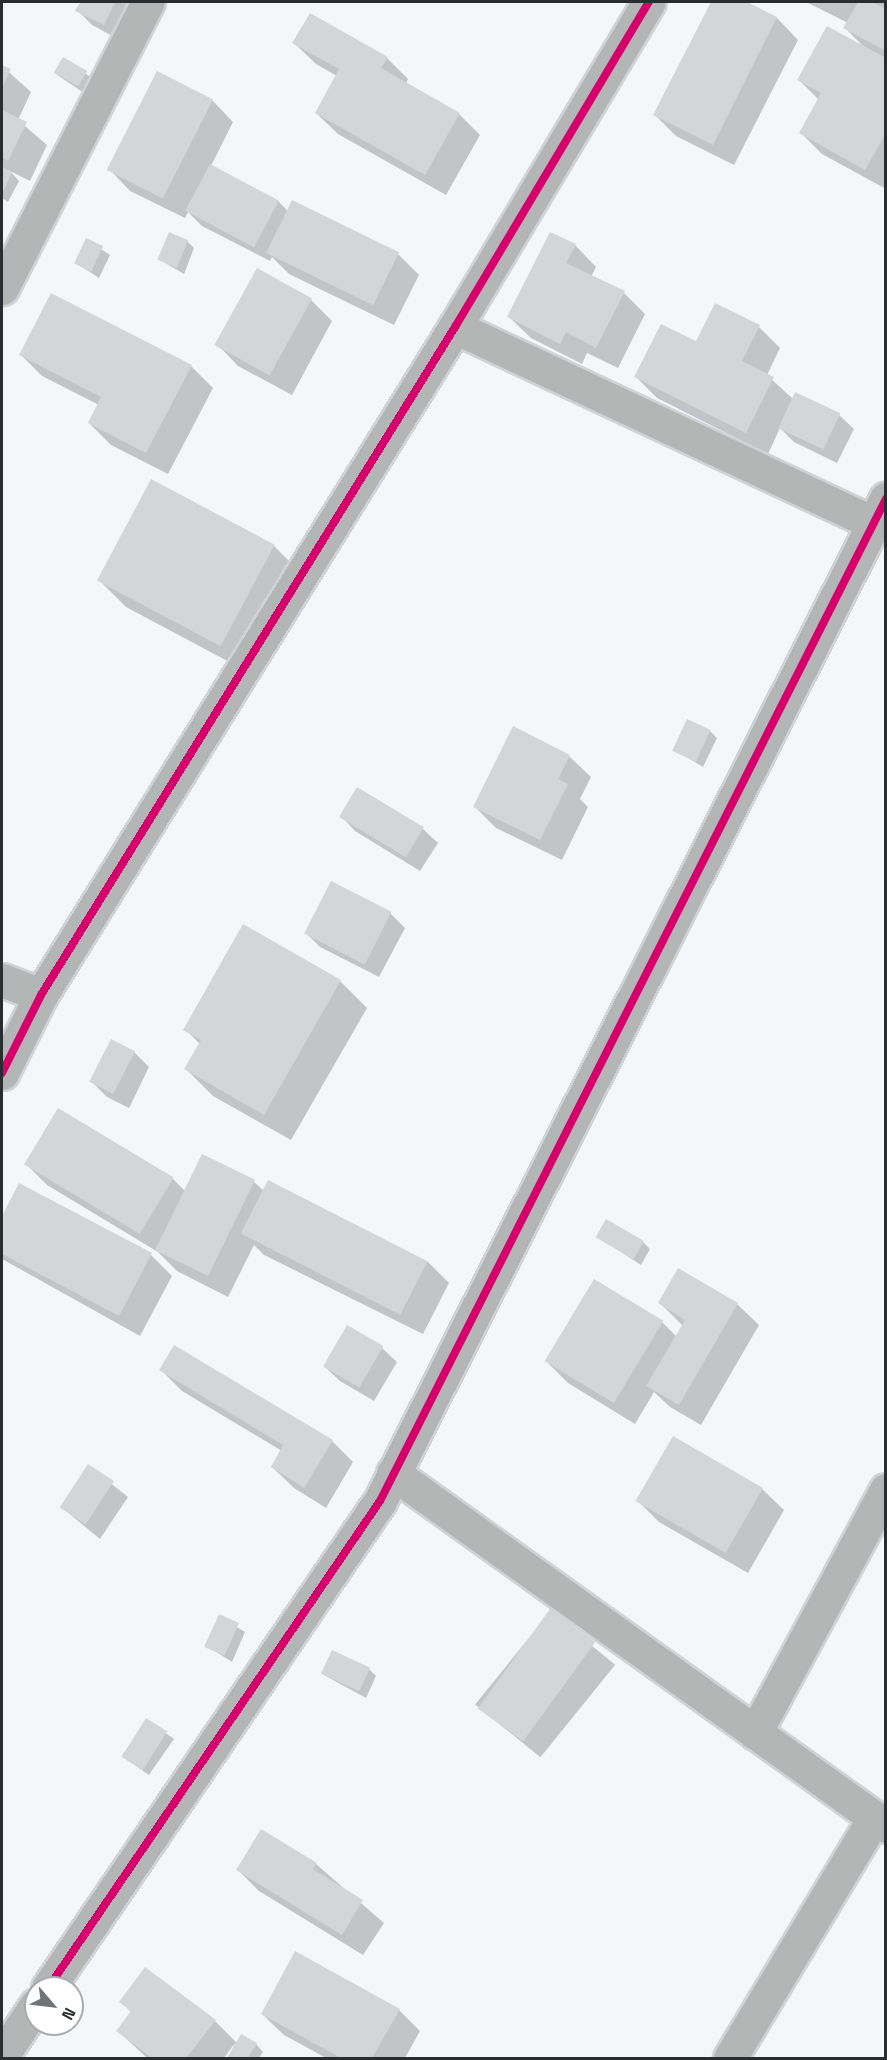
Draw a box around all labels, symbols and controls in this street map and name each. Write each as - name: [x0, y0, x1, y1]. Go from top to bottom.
- north arrow: [24, 1976, 84, 2036]
- text: N: [57, 2004, 80, 2023]

